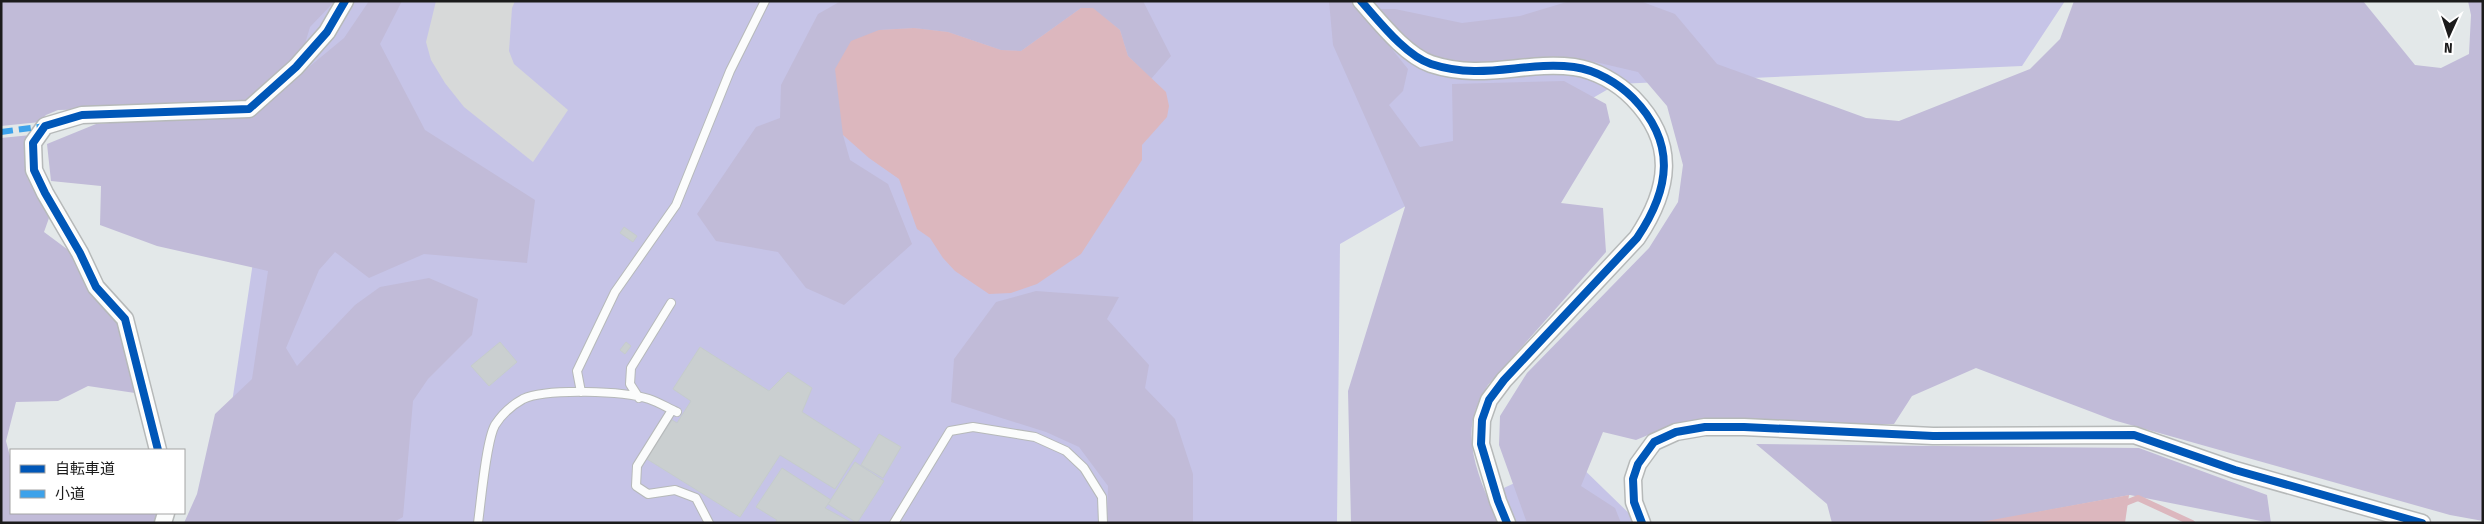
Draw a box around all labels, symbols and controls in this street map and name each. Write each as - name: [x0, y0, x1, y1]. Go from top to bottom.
- north arrow: [2424, 10, 2474, 60]
- text: N: [2444, 39, 2453, 56]
- legend: [10, 449, 185, 514]
- text: 自転車道: [55, 460, 115, 478]
- text: 小道: [55, 485, 85, 503]

